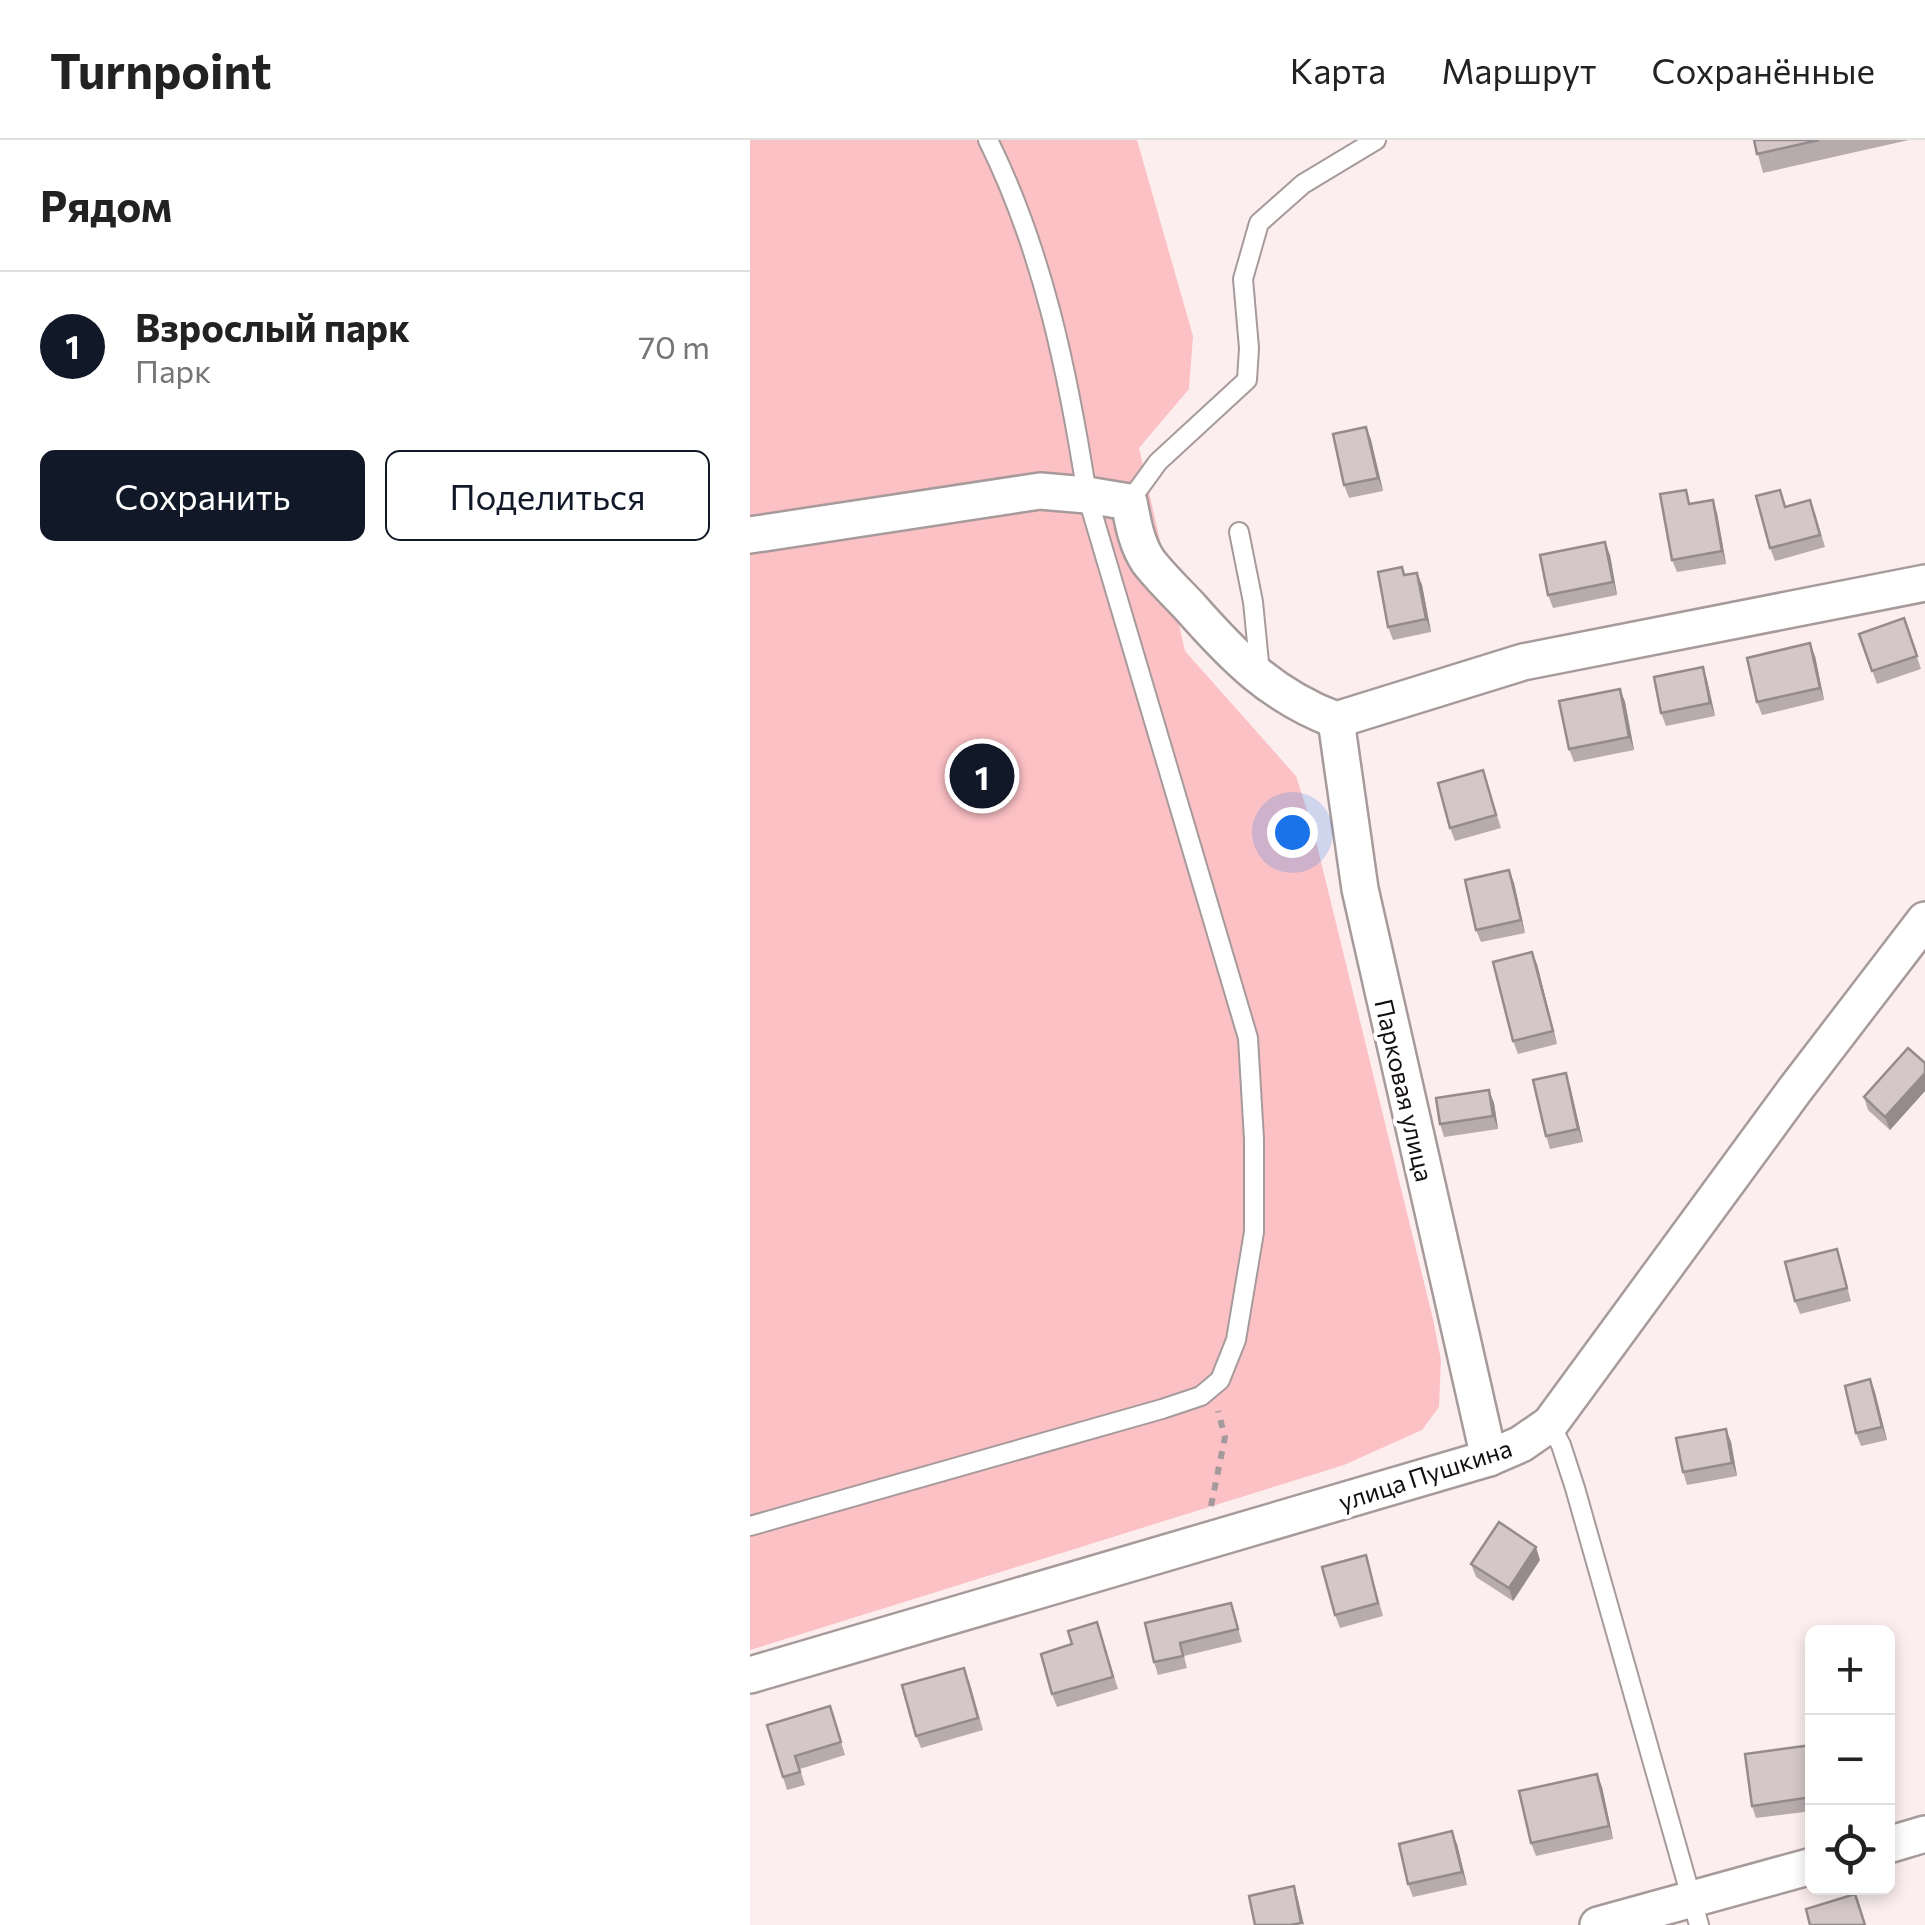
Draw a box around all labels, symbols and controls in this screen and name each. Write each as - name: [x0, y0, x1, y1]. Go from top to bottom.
- text: Turnpoint: [50, 40, 271, 99]
- text: Карта: [1290, 48, 1386, 91]
- text: Маршрут: [1441, 48, 1597, 91]
- text: Сохранённые: [1652, 48, 1875, 91]
- text: Рядом: [40, 179, 172, 231]
- text: Взрослый парк: [135, 303, 410, 350]
- text: 1: [65, 326, 80, 366]
- text: 70 m: [638, 326, 710, 366]
- text: Парк: [135, 350, 211, 390]
- button: Сохранить: [40, 450, 365, 541]
- button: Поделиться: [385, 450, 710, 541]
- pin: 1: [950, 738, 1014, 814]
- your location: [1267, 807, 1318, 858]
- street label: Парковая улица: [1369, 996, 1441, 1184]
- street label: улица Пушкина: [1335, 1432, 1515, 1516]
- map controls: [1805, 1625, 1895, 1895]
- button: +: [1805, 1625, 1895, 1715]
- button: −: [1805, 1715, 1895, 1805]
- button: locate: [1805, 1805, 1895, 1895]

